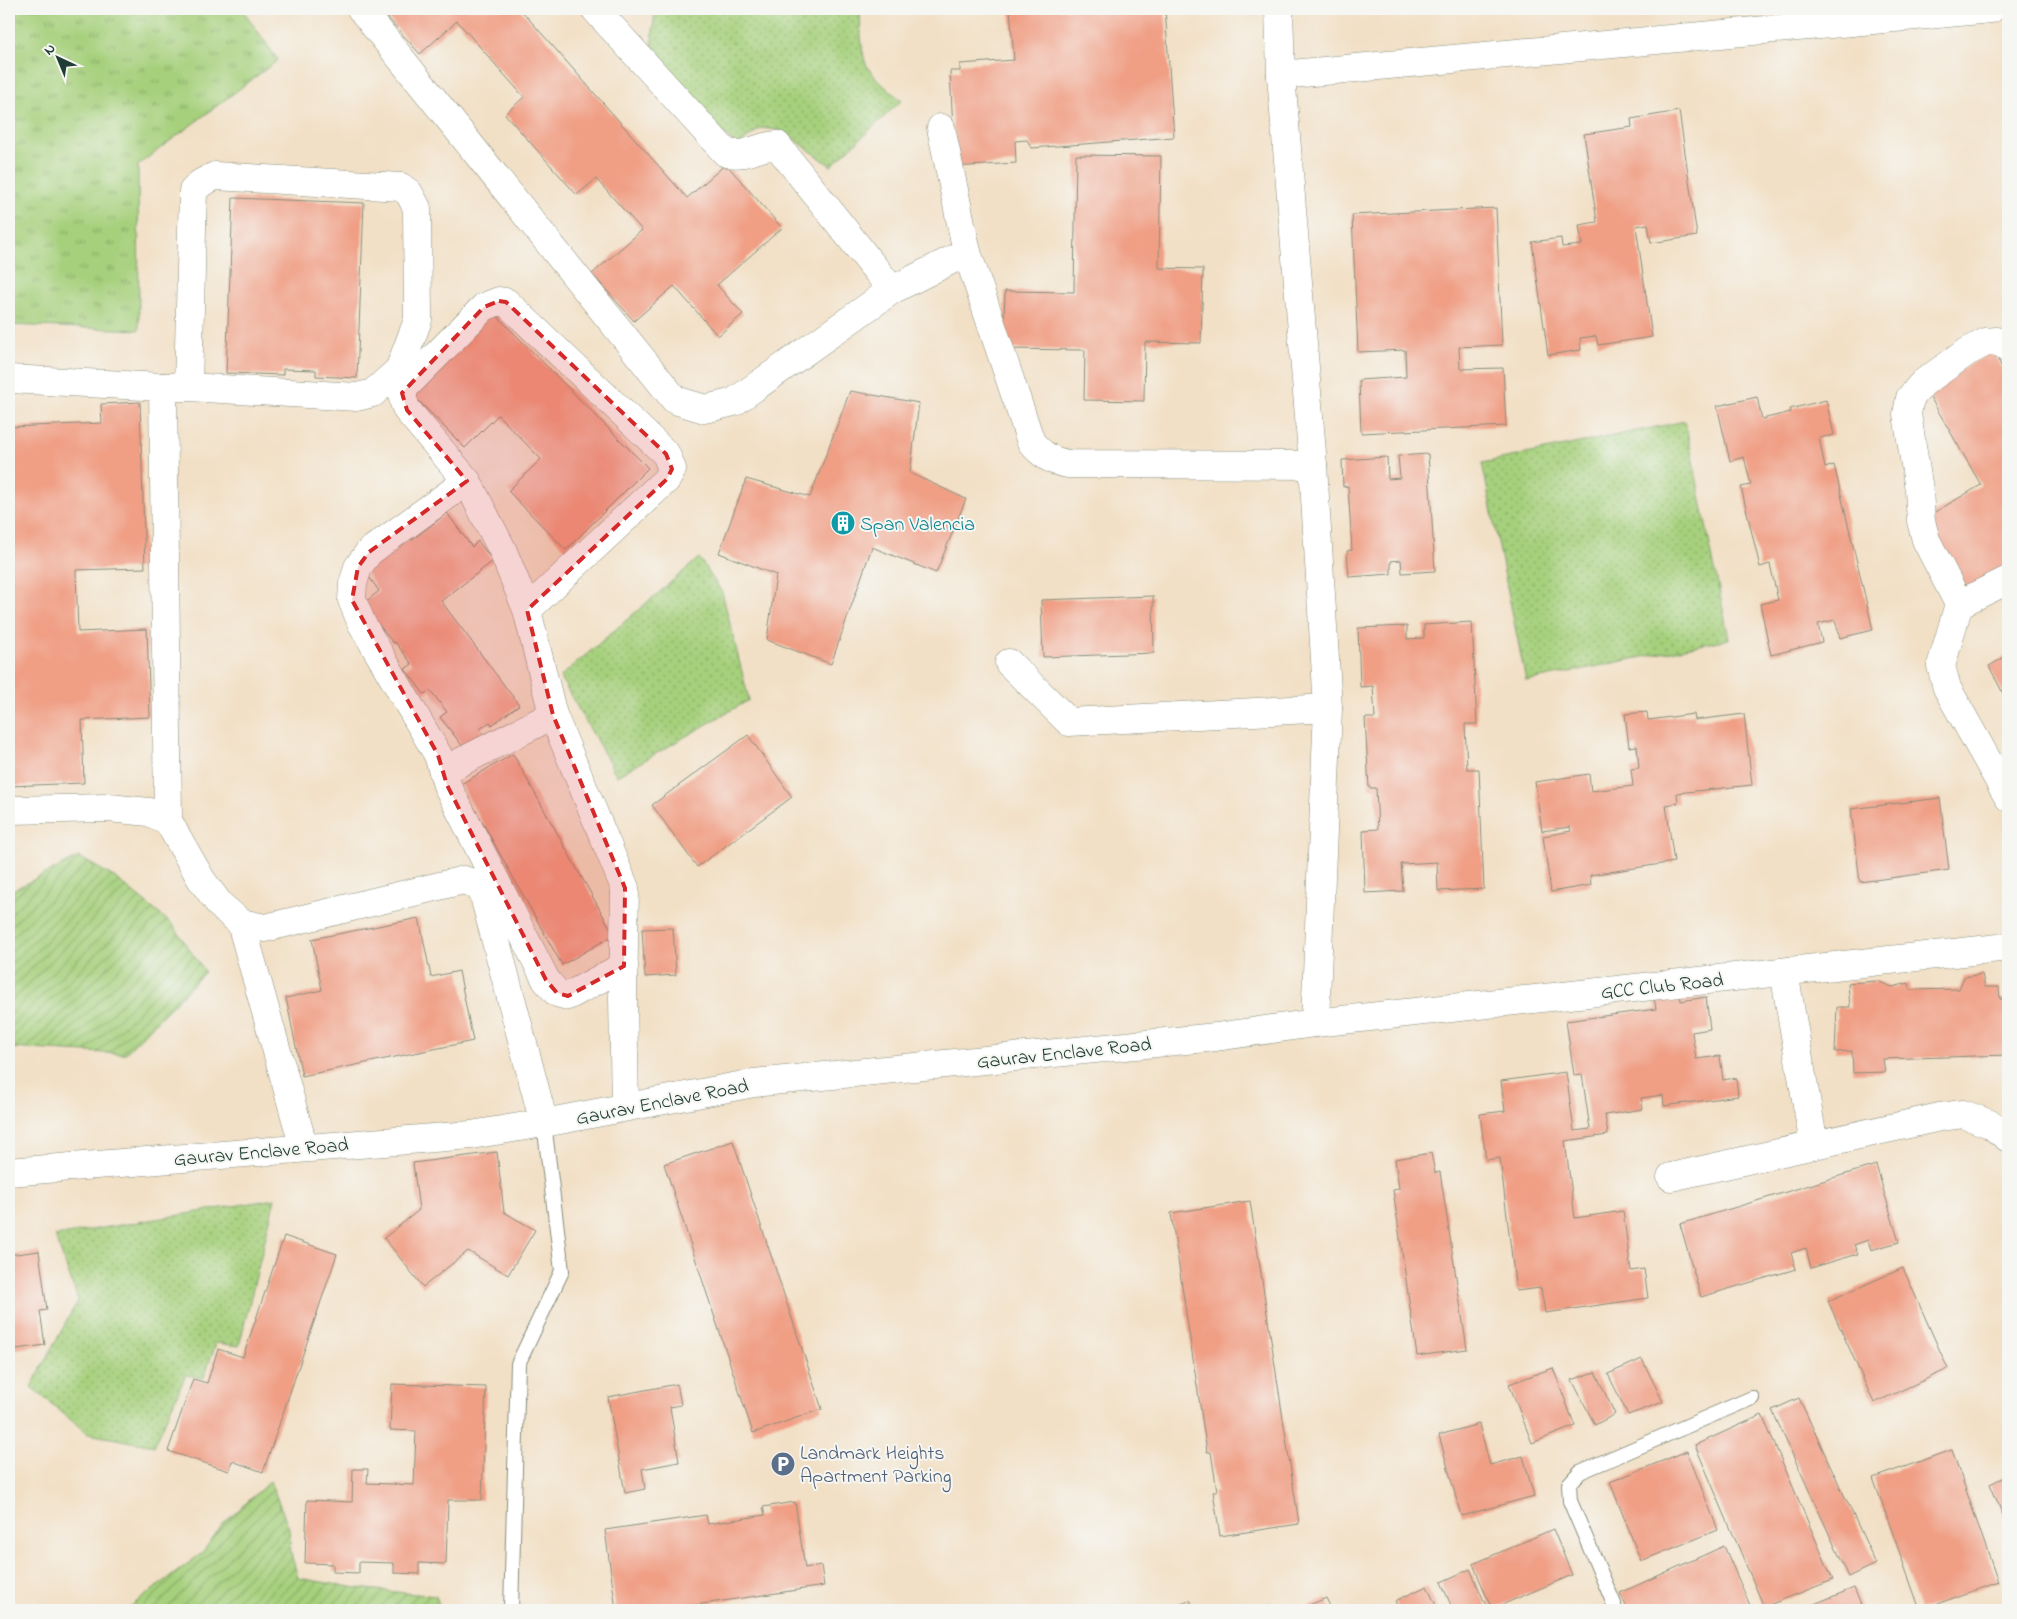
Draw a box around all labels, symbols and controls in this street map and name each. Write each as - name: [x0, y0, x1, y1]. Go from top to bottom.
- north arrow: [32, 32, 82, 82]
- text: N: [39, 39, 61, 61]
- building icon: Span Valencia: [830, 510, 856, 536]
- place label: Span Valencia: [860, 511, 975, 540]
- street label: GCC Club Road: [1600, 967, 1725, 1008]
- street label: Gaurav Enclave Road: [976, 1031, 1153, 1078]
- street label: Gaurav Enclave Road: [574, 1073, 751, 1134]
- street label: Gaurav Enclave Road: [173, 1131, 350, 1176]
- place label: Landmark Heights Apartment Parking: [800, 1440, 952, 1493]
- parking icon: Landmark Heights Apartment Parking: [770, 1451, 796, 1477]

